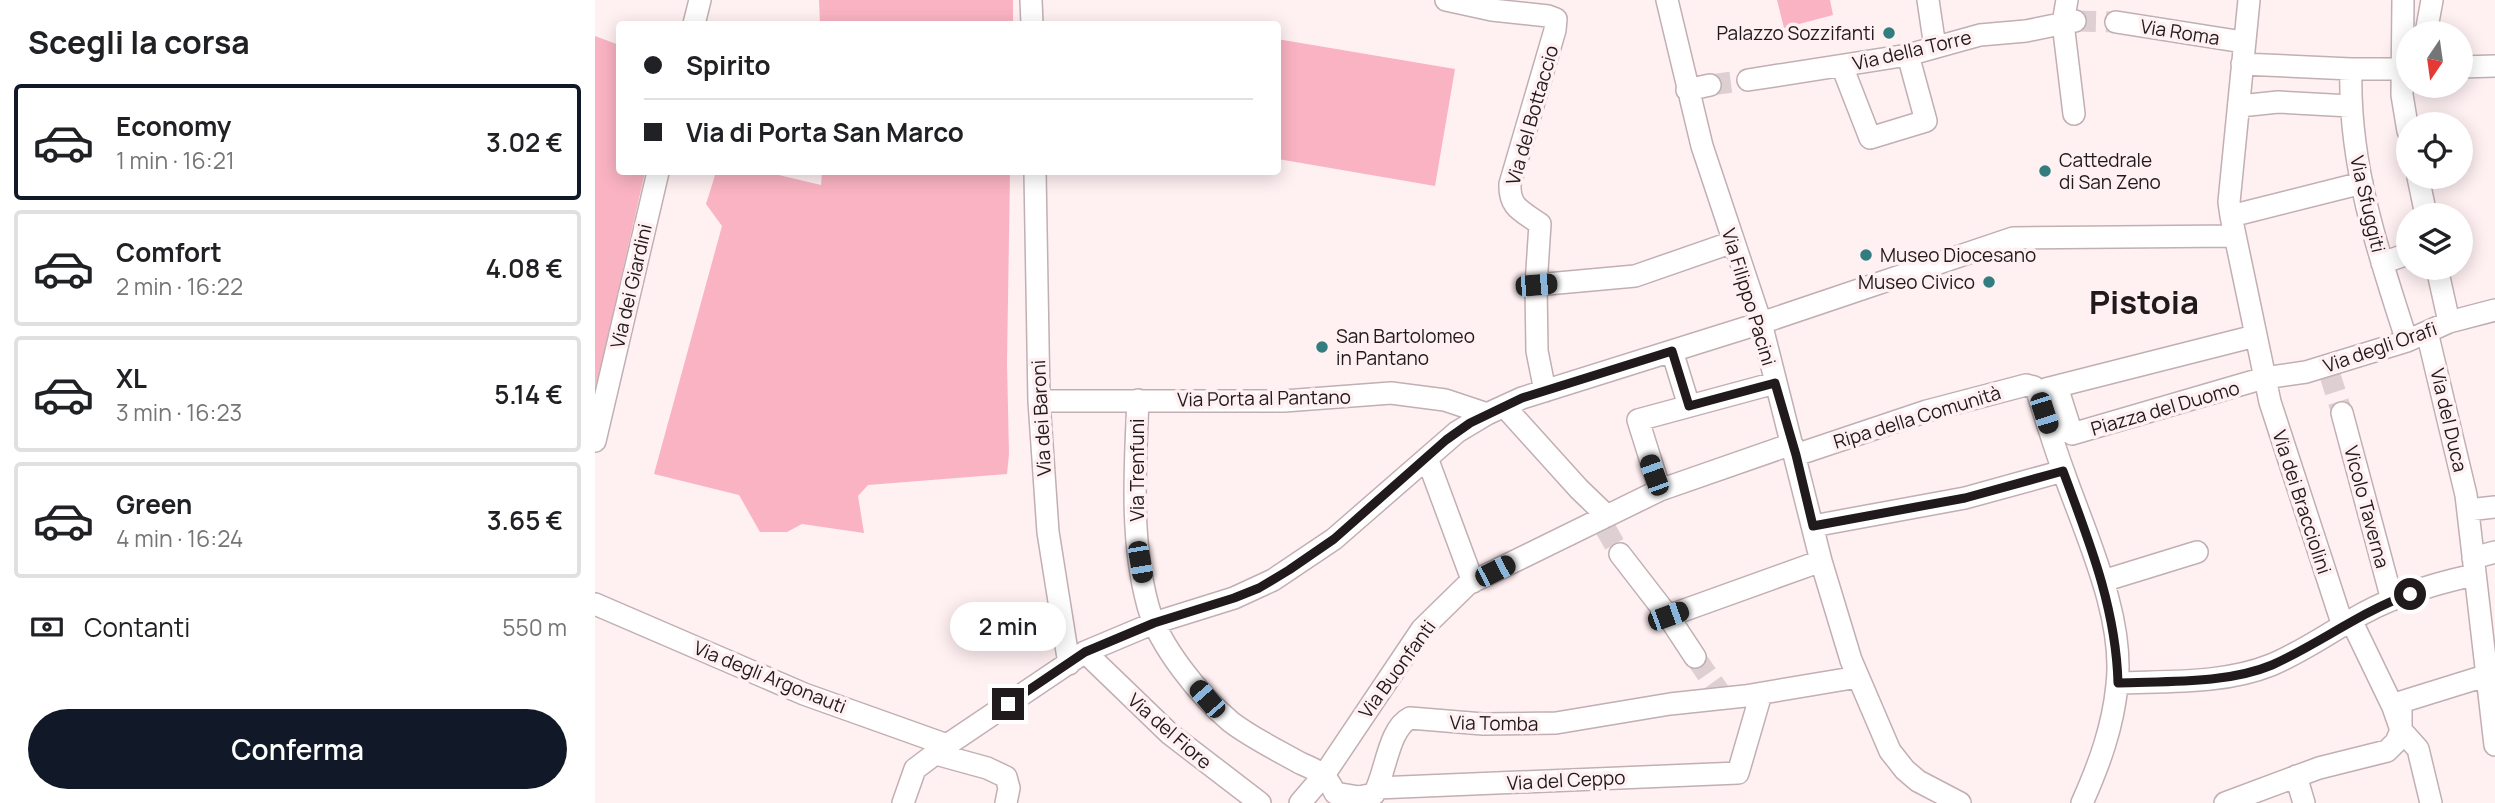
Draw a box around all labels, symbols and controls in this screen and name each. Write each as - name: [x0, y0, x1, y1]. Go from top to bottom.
- street label: Via Roma: [2139, 13, 2221, 51]
- text: Scegli la corsa: [28, 20, 250, 64]
- place label: Palazzo Sozzifanti: [1717, 20, 1875, 46]
- north arrow: [2396, 21, 2473, 98]
- map controls: [2396, 21, 2473, 280]
- street label: Via della Torre: [1850, 24, 1974, 76]
- marker: Palazzo Sozzifanti: [1881, 25, 1897, 41]
- street label: Via del Bottaccio: [1500, 42, 1564, 188]
- text: Spirito: [686, 47, 771, 83]
- text: Economy: [116, 108, 231, 144]
- icon: car: [32, 111, 95, 174]
- button: locate: [2396, 112, 2473, 189]
- text: Via di Porta San Marco: [686, 114, 964, 150]
- text: 3.02 €: [486, 124, 563, 160]
- text: 1 min · 16:21: [116, 144, 235, 176]
- place label: Cattedrale di San Zeno: [2059, 147, 2161, 195]
- street label: Via Sfuggiti: [2344, 153, 2392, 255]
- marker: Cattedrale di San Zeno: [2037, 163, 2053, 179]
- button: layers: [2396, 203, 2473, 280]
- street label: Via dei Giardini: [604, 221, 658, 351]
- street label: Via Filippo Pacini: [1716, 225, 1782, 369]
- text: Comfort: [116, 234, 222, 270]
- icon: car: [32, 237, 95, 300]
- place label: Museo Diocesano: [1880, 242, 2036, 268]
- marker: Museo Diocesano: [1858, 247, 1874, 263]
- text: 4.08 €: [485, 250, 563, 286]
- place label: Museo Civico: [1858, 269, 1975, 295]
- text: 2 min · 16:22: [116, 270, 243, 302]
- car: [1515, 273, 1558, 297]
- marker: Museo Civico: [1981, 274, 1997, 290]
- district label: Pistoia: [2089, 279, 2199, 324]
- street label: Via degli Orafi: [2320, 315, 2440, 379]
- place label: San Bartolomeo in Pantano: [1336, 323, 1475, 371]
- marker: San Bartolomeo in Pantano: [1314, 339, 1330, 355]
- street label: Via dei Baroni: [1025, 359, 1057, 477]
- text: XL: [116, 360, 147, 396]
- icon: car: [32, 363, 95, 426]
- street label: Via del Duca: [2424, 366, 2474, 474]
- street label: Piazza del Duomo: [2088, 374, 2242, 442]
- text: 5.14 €: [494, 376, 563, 412]
- street label: Ripa della Comunità: [1830, 379, 2004, 455]
- street label: Via Porta al Pantano: [1177, 383, 1351, 413]
- car: [2028, 390, 2061, 436]
- text: 3 min · 16:23: [116, 396, 242, 428]
- street label: Via Trenfuni: [1124, 419, 1150, 521]
- street label: Via dei Bracciolini: [2266, 427, 2338, 577]
- street label: Vicolo Taverna: [2338, 443, 2396, 571]
- car: [1637, 452, 1672, 498]
- text: Green: [116, 486, 192, 522]
- icon: car: [32, 489, 95, 552]
- text: 3.65 €: [487, 502, 563, 538]
- text: 4 min · 16:24: [116, 522, 243, 554]
- car: [1127, 539, 1154, 585]
- car: [1472, 552, 1519, 590]
- route start: [2394, 578, 2426, 610]
- car: [1645, 599, 1692, 633]
- callout: 2 min: [950, 602, 1066, 652]
- icon: cash: [28, 608, 66, 646]
- text: Contanti: [84, 609, 190, 645]
- text: 2 min: [979, 610, 1037, 642]
- text: 550 m: [502, 611, 567, 643]
- street label: Via Buonfanti: [1352, 615, 1442, 723]
- street label: Via degli Argonauti: [690, 635, 850, 719]
- car: [1186, 676, 1229, 722]
- street label: Via del Fiore: [1122, 687, 1218, 775]
- route end: [992, 688, 1024, 720]
- button: Conferma: [28, 709, 567, 789]
- street label: Via Tomba: [1449, 709, 1539, 737]
- street label: Via del Ceppo: [1506, 764, 1626, 796]

